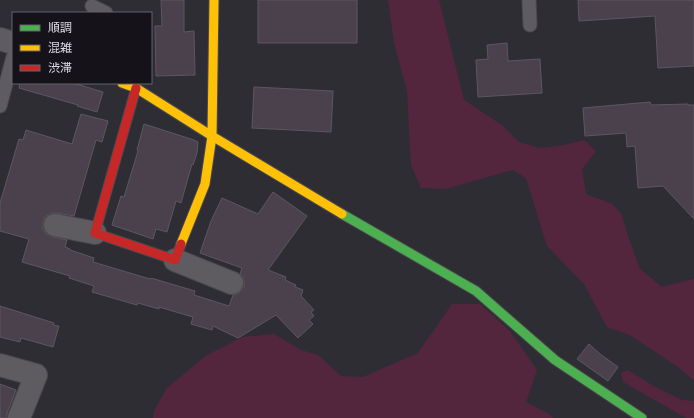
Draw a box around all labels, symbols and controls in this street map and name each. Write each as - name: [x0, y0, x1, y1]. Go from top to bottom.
- legend: [12, 12, 152, 84]
- text: 順調: [48, 20, 72, 35]
- text: 混雑: [48, 40, 72, 55]
- text: 渋滞: [48, 60, 72, 75]

